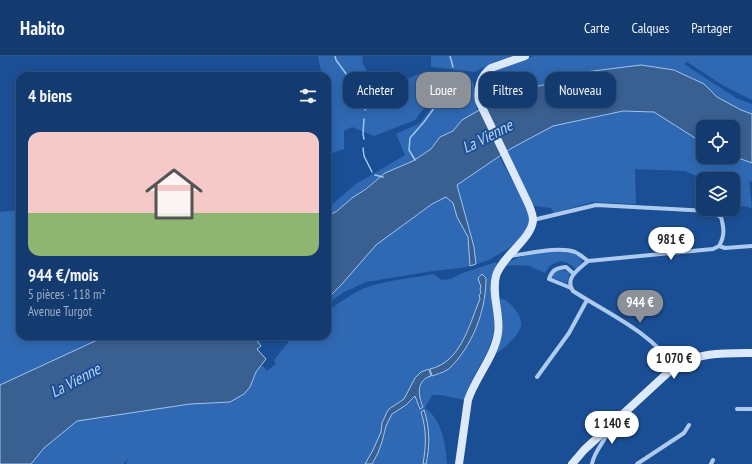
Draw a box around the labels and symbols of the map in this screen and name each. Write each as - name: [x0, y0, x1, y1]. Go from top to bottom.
- water label: La Vienne: [458, 114, 517, 157]
- pin: 981 €: [643, 227, 699, 261]
- pin: 944 €: [612, 290, 668, 324]
- pin: 1 070 €: [637, 346, 711, 380]
- water label: La Vienne: [46, 358, 105, 401]
- pin: 1 140 €: [575, 411, 649, 445]

